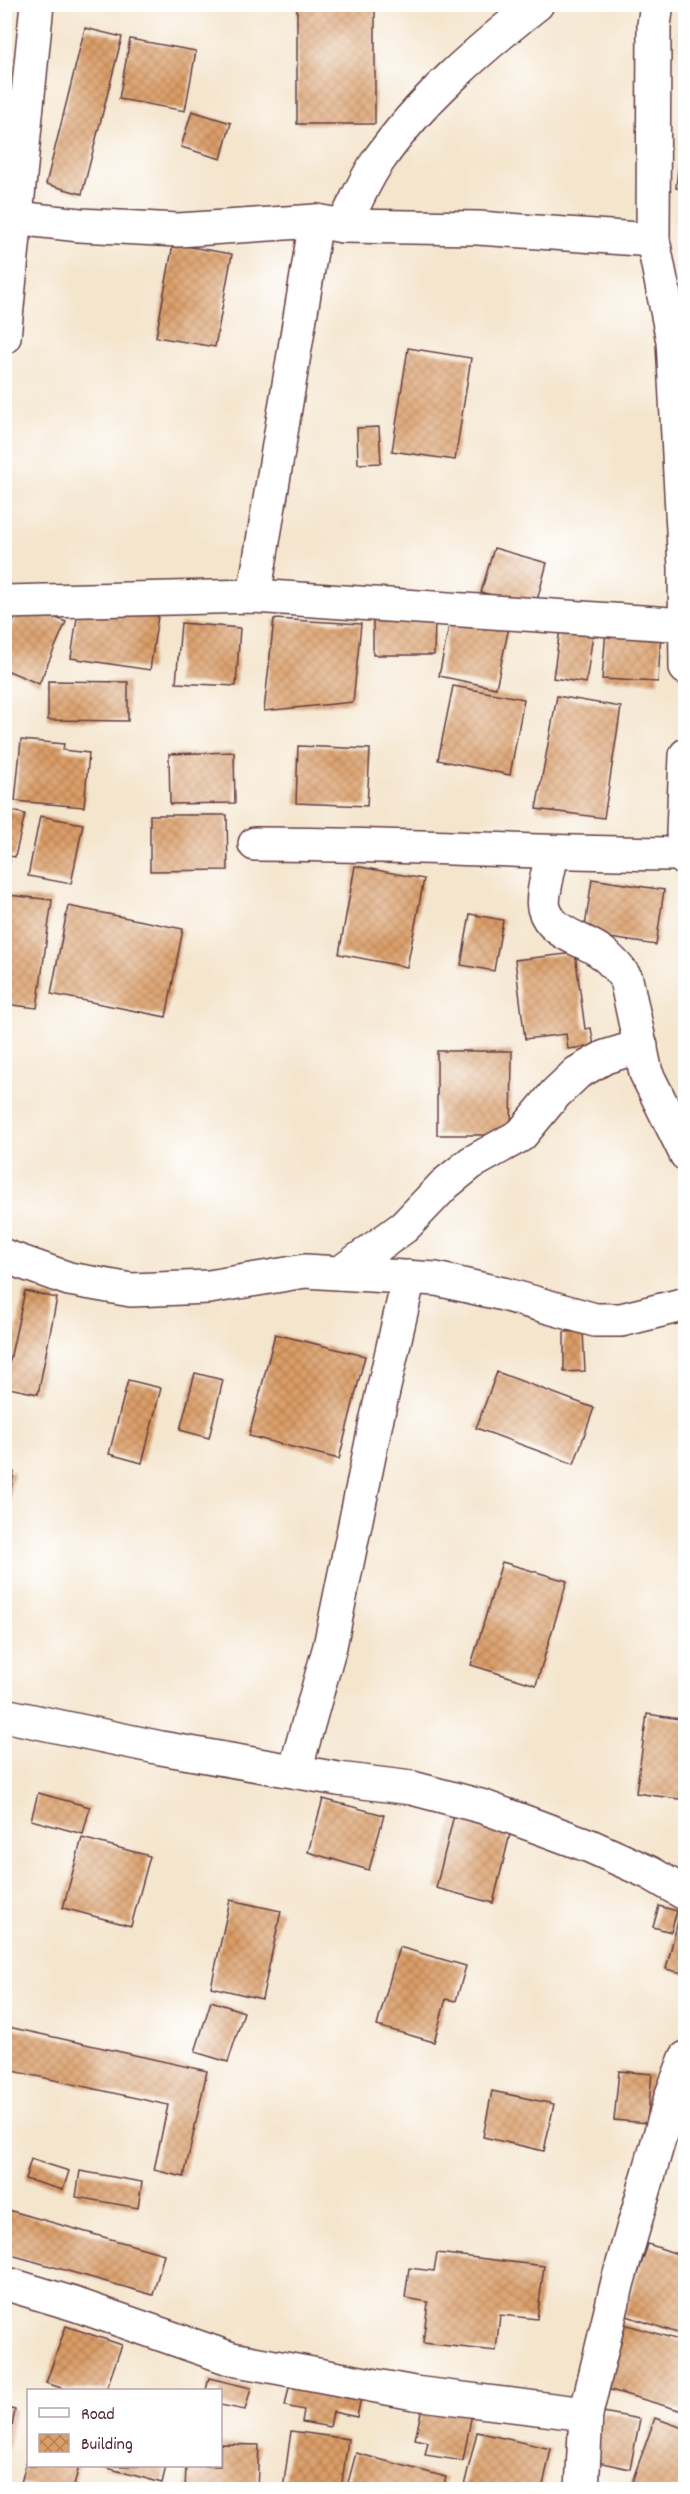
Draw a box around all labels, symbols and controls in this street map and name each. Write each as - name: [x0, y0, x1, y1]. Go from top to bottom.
- legend: [27, 2389, 222, 2467]
- text: Road: [81, 2403, 115, 2428]
- text: Building: [81, 2433, 133, 2458]

